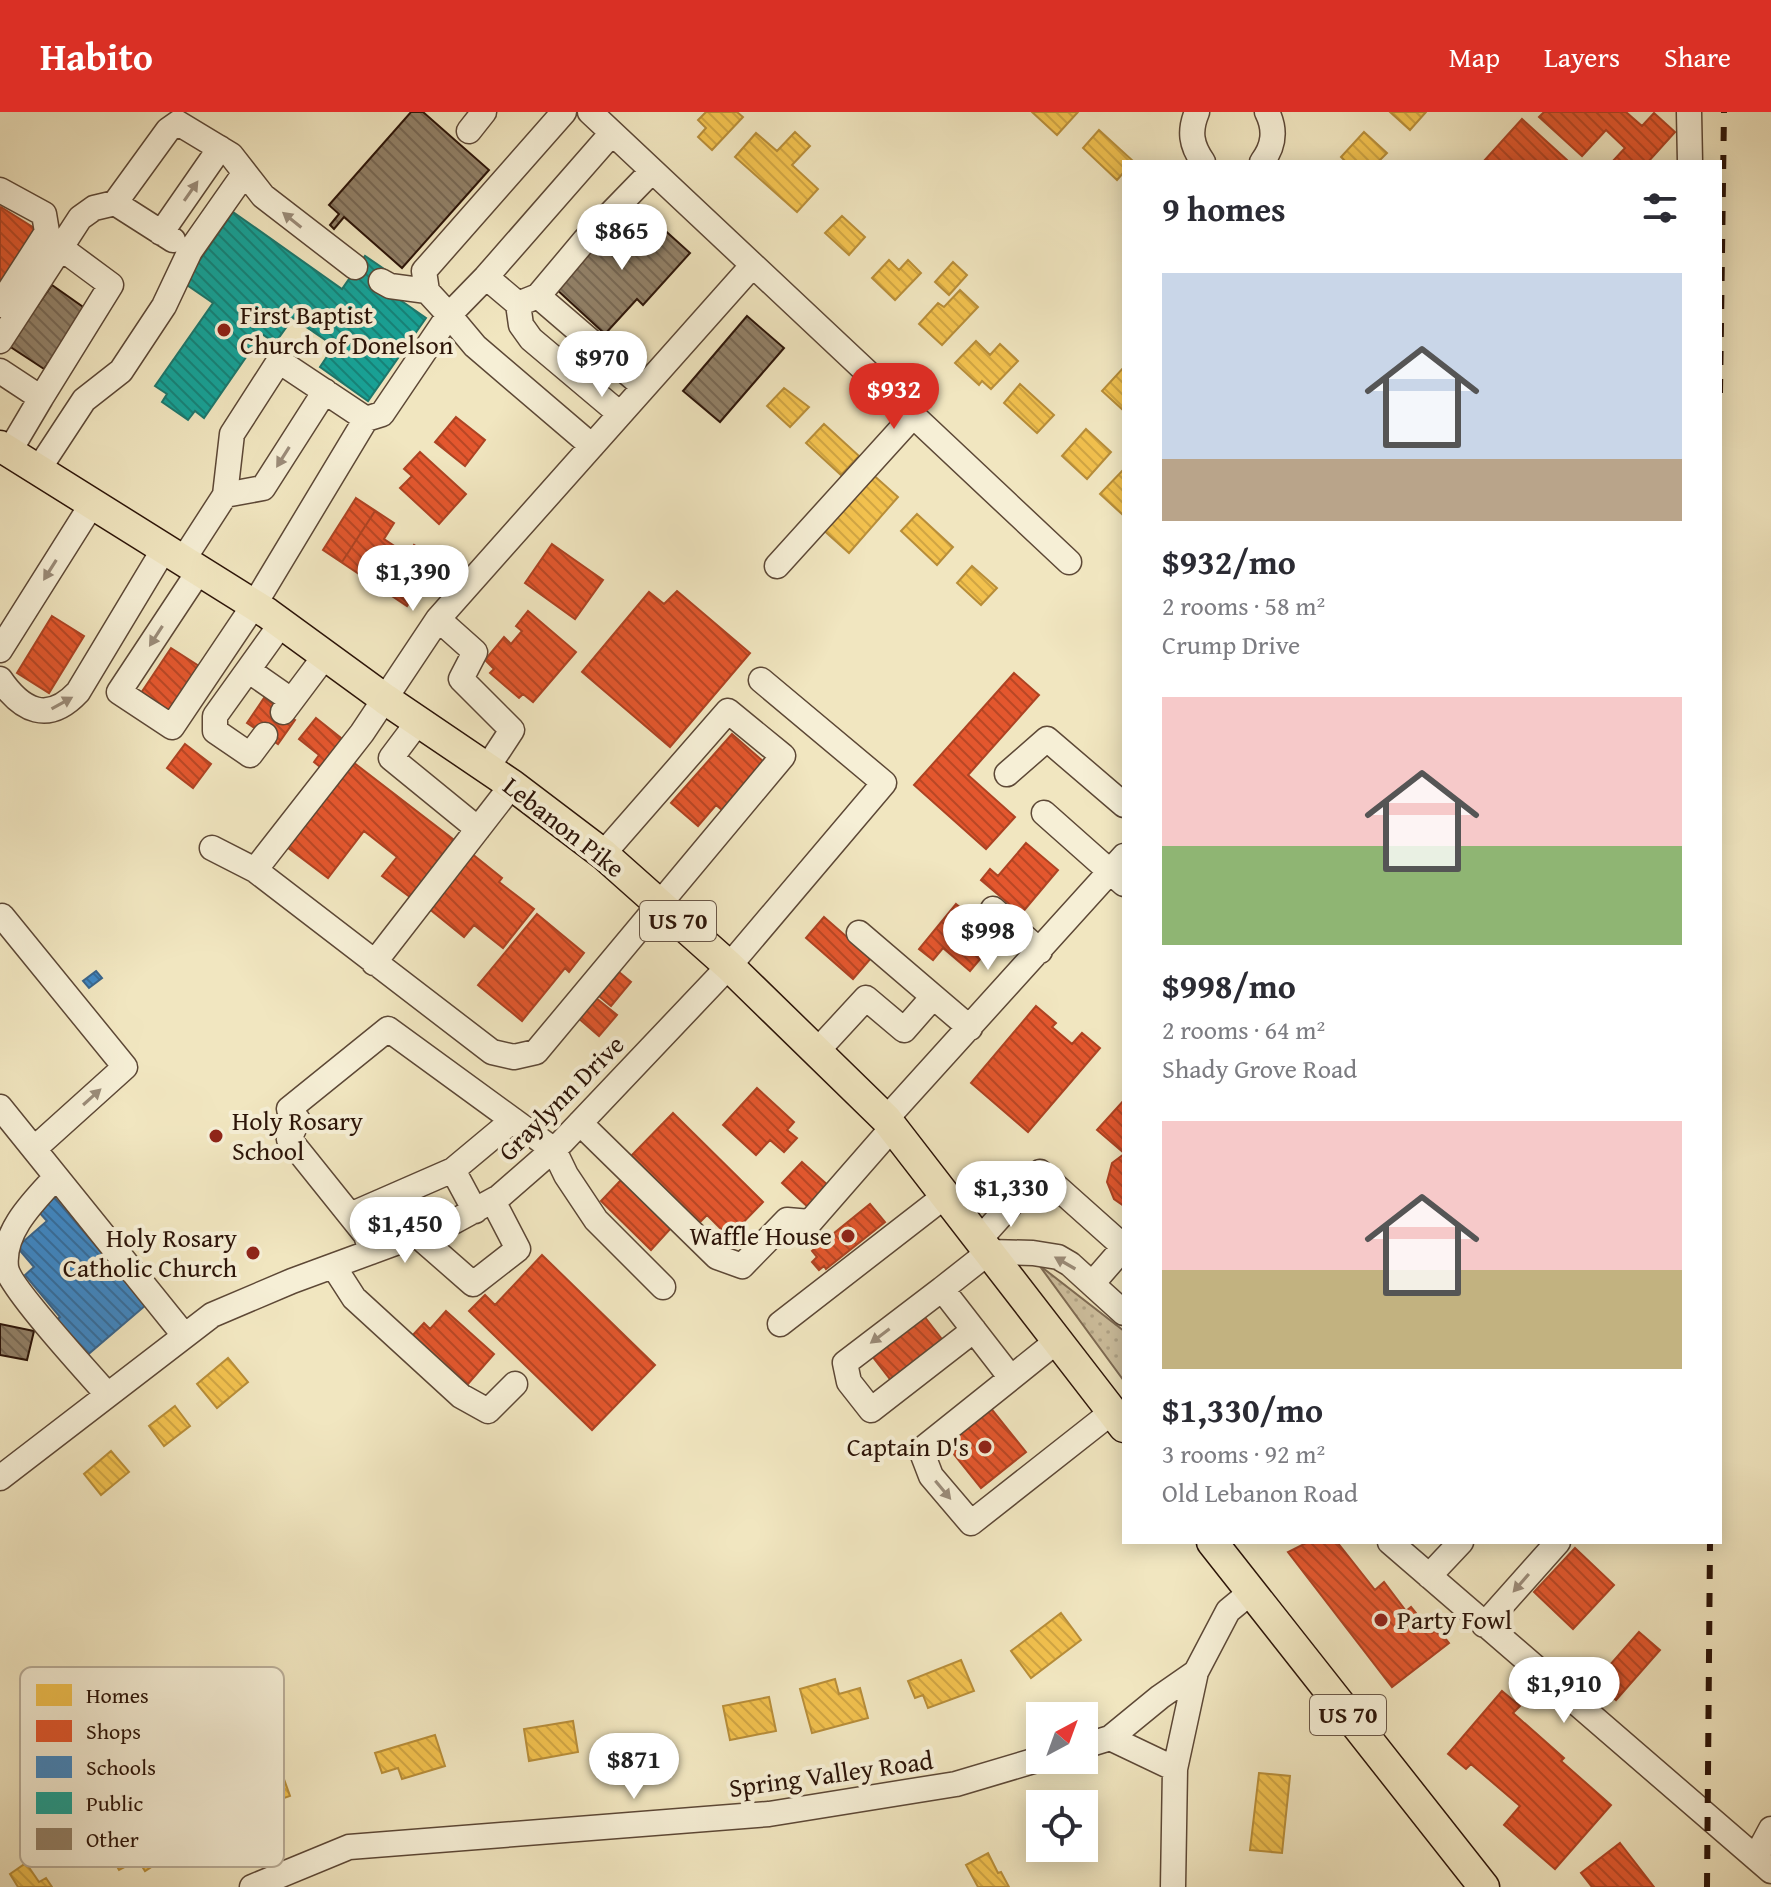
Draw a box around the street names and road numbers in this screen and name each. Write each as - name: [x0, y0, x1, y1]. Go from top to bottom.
- street label: Lebanon Pike: [495, 767, 633, 887]
- road number: US 70: [640, 901, 716, 941]
- street label: Graylynn Drive: [489, 1026, 633, 1170]
- road number: US 70: [1310, 1695, 1386, 1735]
- street label: Spring Valley Road: [726, 1740, 936, 1807]

